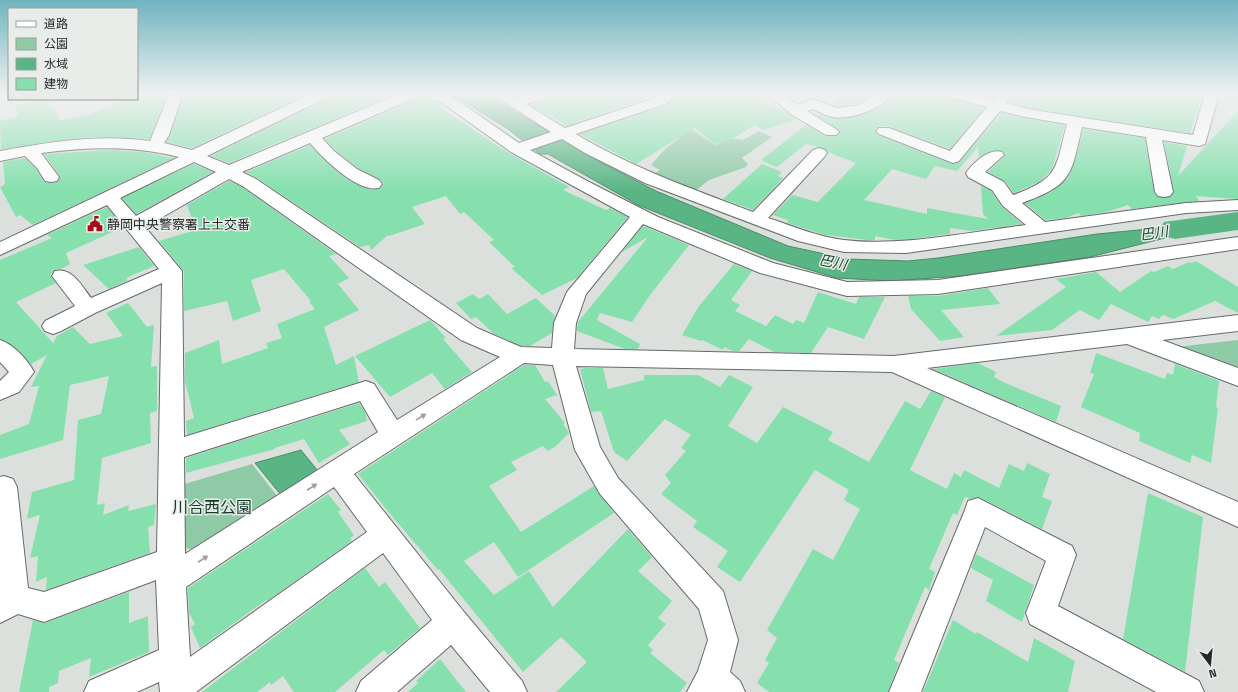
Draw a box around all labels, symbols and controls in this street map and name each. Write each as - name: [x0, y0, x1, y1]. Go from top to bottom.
- legend: [8, 8, 138, 100]
- text: 道路: [44, 16, 68, 32]
- text: 公園: [44, 36, 68, 52]
- text: 水域: [44, 56, 68, 72]
- text: 建物: [44, 76, 68, 92]
- public building icon: 静岡中央警察署上土交番: [86, 215, 104, 233]
- place label: 静岡中央警察署上土交番: [107, 216, 250, 233]
- water label: 巴川: [1139, 222, 1171, 244]
- water label: 巴川: [818, 250, 850, 274]
- one-way arrow: [416, 413, 427, 421]
- one-way arrow: [307, 483, 317, 491]
- park label: 川合西公園: [172, 497, 252, 518]
- one-way arrow: [198, 555, 209, 563]
- north arrow: [1190, 644, 1230, 684]
- text: N: [1207, 666, 1218, 681]

